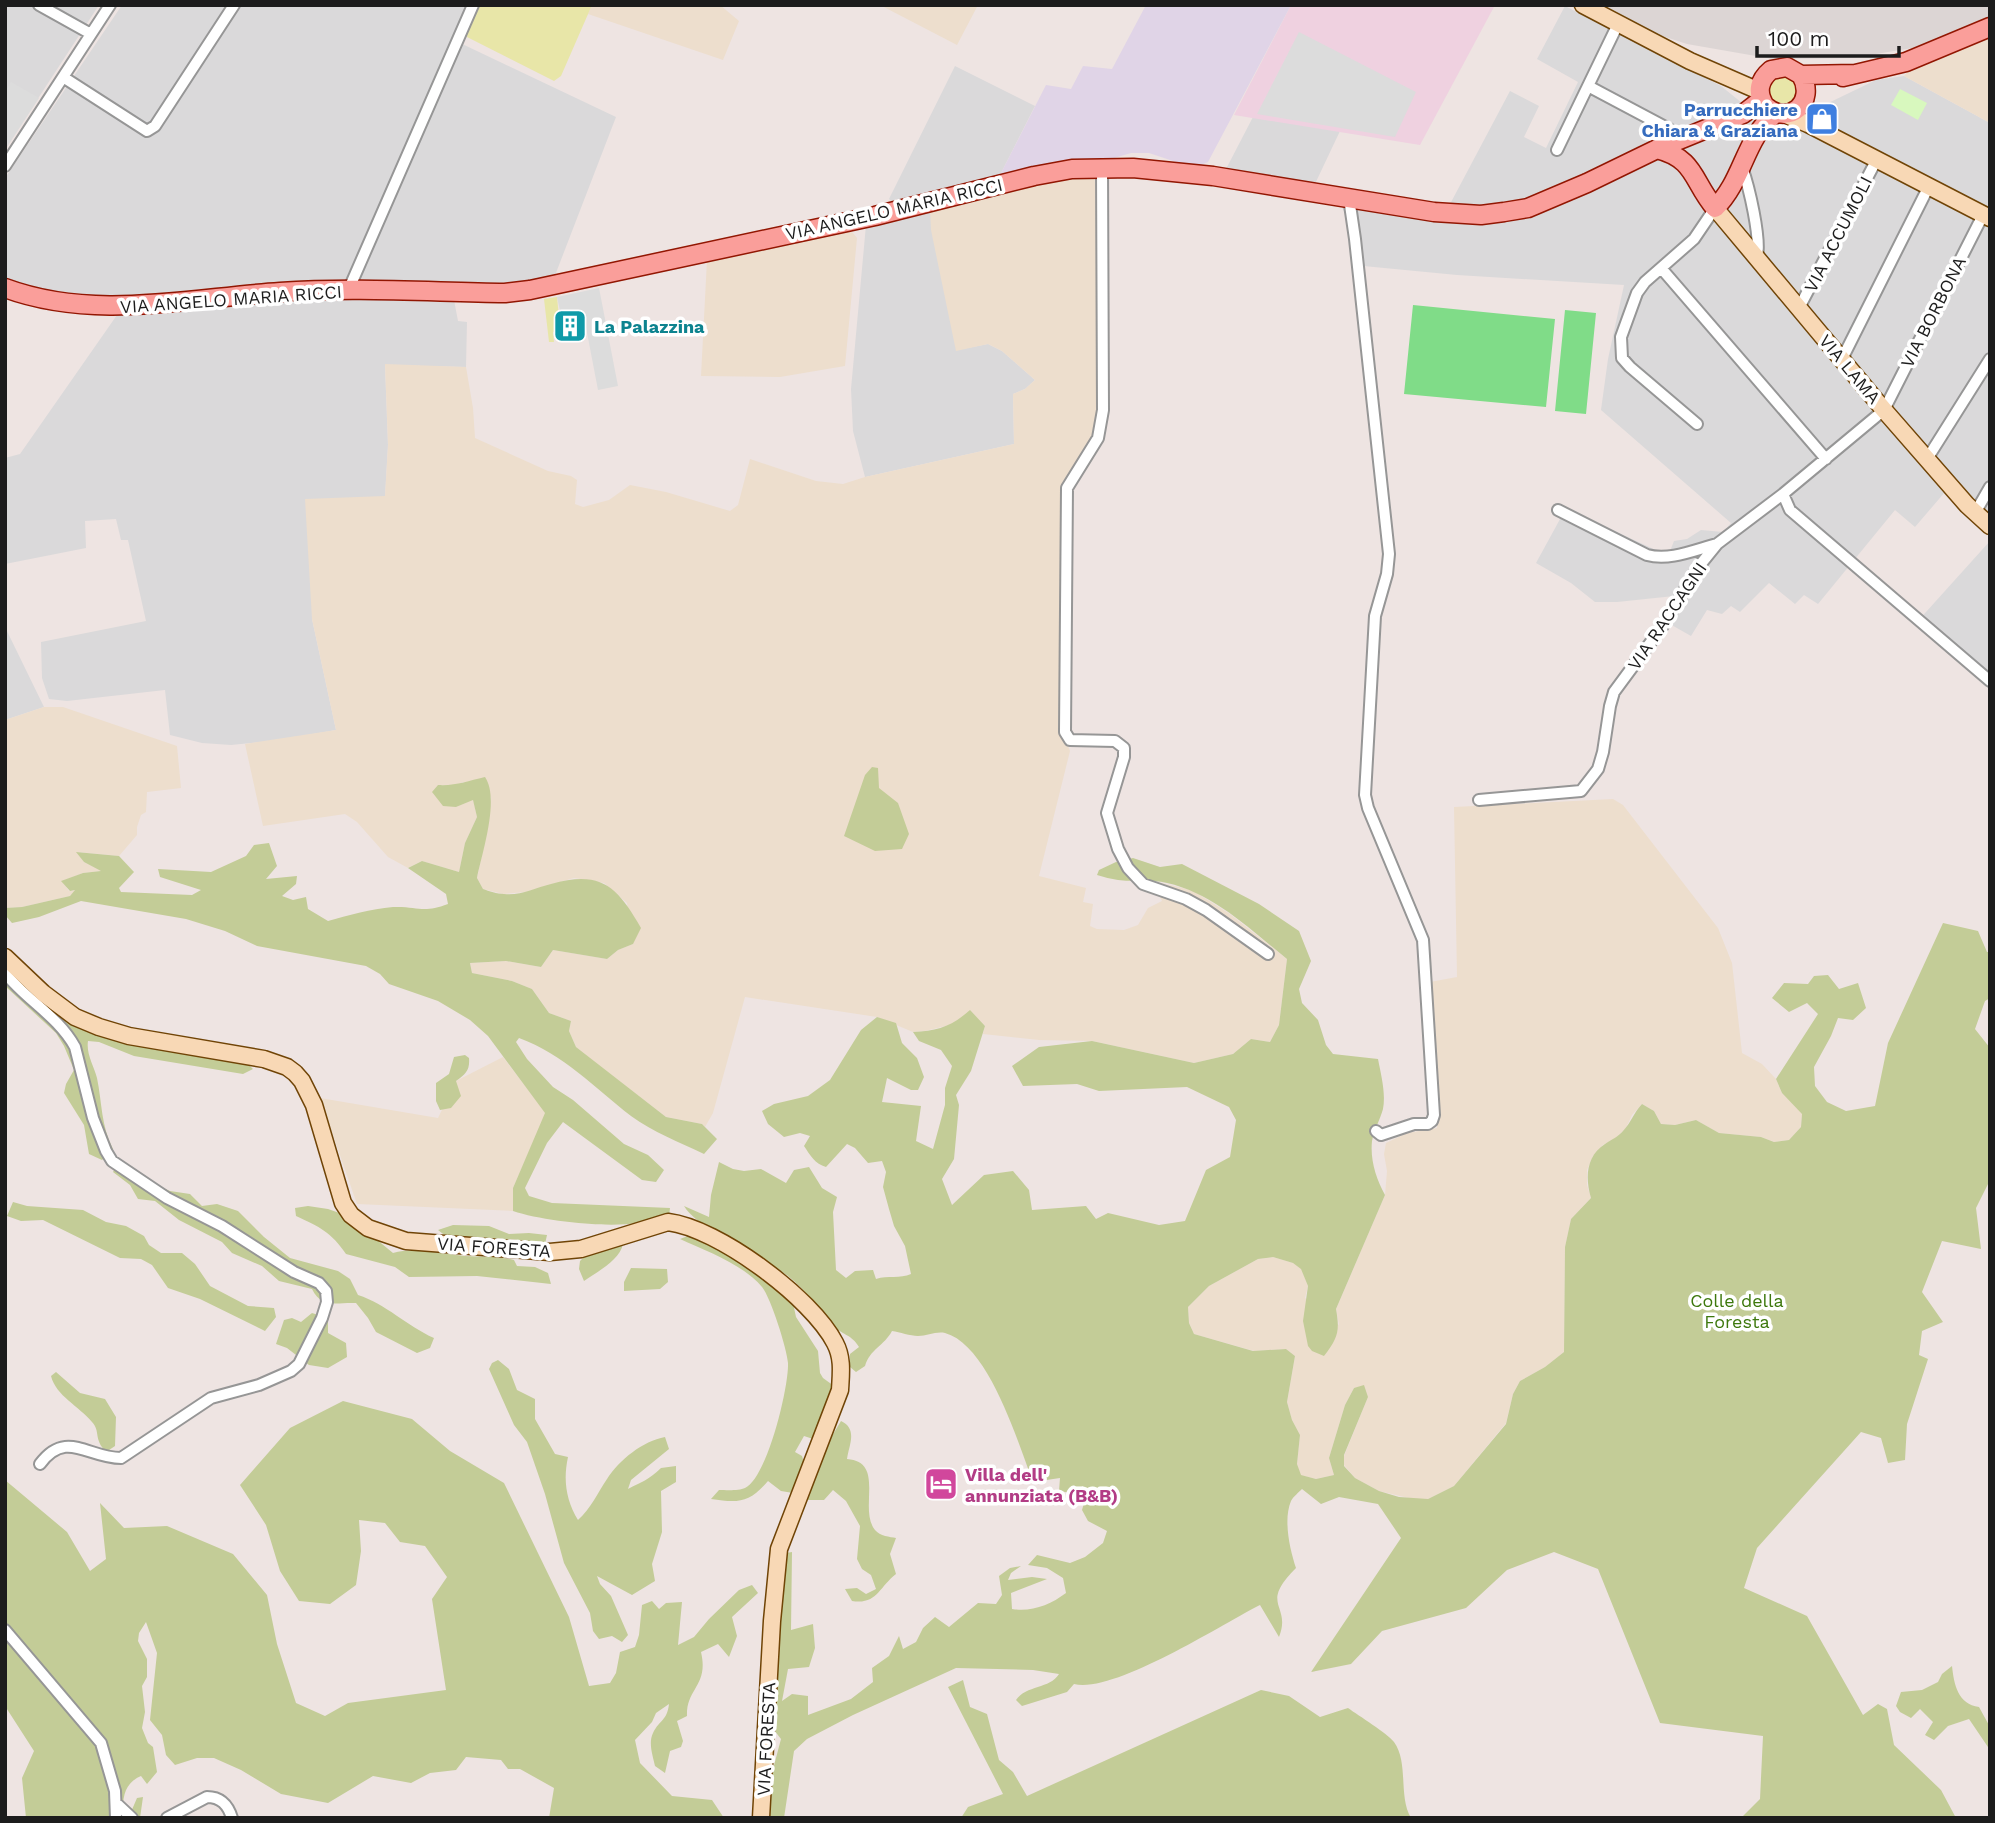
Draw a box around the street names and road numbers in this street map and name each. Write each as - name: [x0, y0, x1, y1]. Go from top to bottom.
- street label: VIA ACCUMOLI: [1800, 172, 1876, 296]
- street label: VIA ANGELO MARIA RICCI: [783, 174, 1005, 244]
- street label: VIA BORBONA: [1896, 253, 1970, 371]
- street label: VIA ANGELO MARIA RICCI: [119, 281, 343, 317]
- street label: VIA LAMA: [1815, 330, 1885, 408]
- street label: VIA RACCAGNI: [1623, 558, 1711, 674]
- street label: VIA FORESTA: [436, 1233, 552, 1261]
- street label: VIA FORESTA: [753, 1681, 779, 1797]

